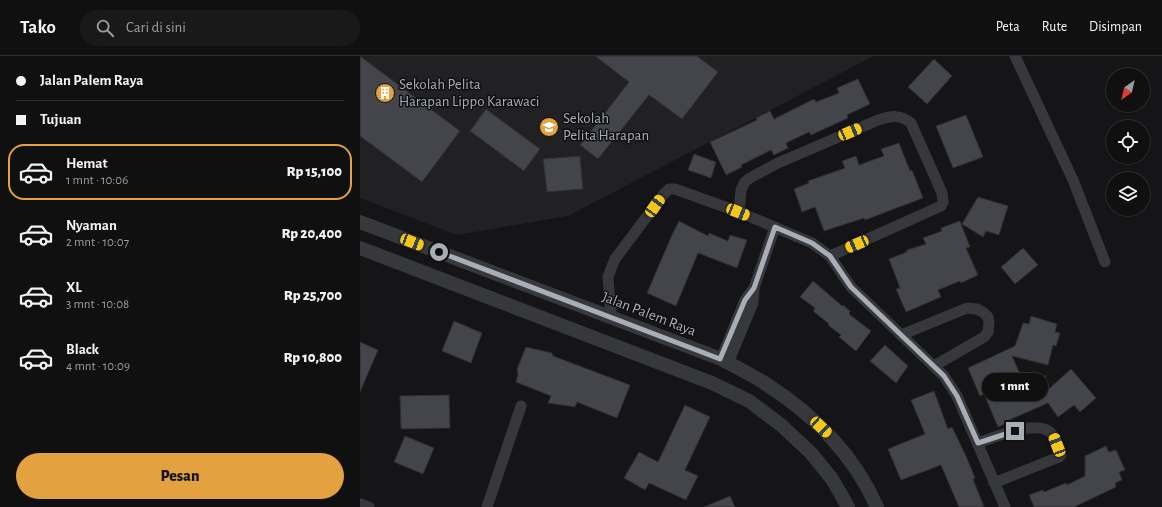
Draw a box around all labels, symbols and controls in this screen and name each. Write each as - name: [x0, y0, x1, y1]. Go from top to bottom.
- search box: [80, 10, 360, 46]
- icon: search: [94, 17, 116, 39]
- text: Tako: [20, 18, 56, 37]
- text: Cari di sini: [126, 20, 186, 35]
- text: Peta: [996, 20, 1020, 34]
- text: Rute: [1042, 20, 1067, 34]
- text: Disimpan: [1089, 20, 1142, 34]
- north arrow: [1106, 68, 1150, 112]
- map controls: [1106, 68, 1150, 216]
- text: Jalan Palem Raya: [40, 73, 143, 88]
- place label: Sekolah Pelita Harapan Lippo Karawaci: [399, 77, 539, 109]
- building icon: Sekolah Pelita Harapan Lippo Karawaci: [374, 82, 396, 104]
- place label: Sekolah Pelita Harapan: [563, 111, 649, 143]
- text: Tujuan: [40, 112, 82, 127]
- school or university icon: Sekolah Pelita Harapan: [538, 116, 560, 138]
- button: locate: [1106, 120, 1150, 164]
- car: [837, 122, 863, 142]
- icon: car: [18, 154, 54, 190]
- text: Hemat: [66, 156, 108, 171]
- text: Rp 15,100: [287, 164, 342, 179]
- button: layers: [1106, 172, 1150, 216]
- text: 1 mnt · 10:06: [66, 174, 128, 187]
- car: [643, 193, 667, 219]
- car: [725, 202, 751, 222]
- icon: car: [18, 216, 54, 252]
- text: Nyaman: [66, 218, 117, 233]
- text: Rp 20,400: [282, 226, 342, 241]
- car: [399, 232, 425, 252]
- car: [844, 234, 870, 254]
- text: 2 mnt · 10:07: [66, 236, 129, 249]
- route start: [430, 243, 448, 261]
- icon: car: [18, 278, 54, 314]
- text: XL: [66, 280, 82, 295]
- text: Rp 25,700: [284, 288, 342, 303]
- street label: Jalan Palem Raya: [600, 289, 698, 339]
- text: 3 mnt · 10:08: [66, 298, 129, 311]
- icon: car: [18, 340, 54, 376]
- text: Black: [66, 342, 99, 357]
- text: Rp 10,800: [283, 350, 342, 365]
- text: 4 mnt · 10:09: [66, 360, 130, 373]
- callout: 1 mnt: [982, 373, 1048, 401]
- text: 1 mnt: [1001, 380, 1029, 393]
- car: [808, 414, 834, 440]
- route end: [1006, 422, 1024, 440]
- car: [1047, 432, 1067, 458]
- button: Pesan: [16, 453, 344, 499]

